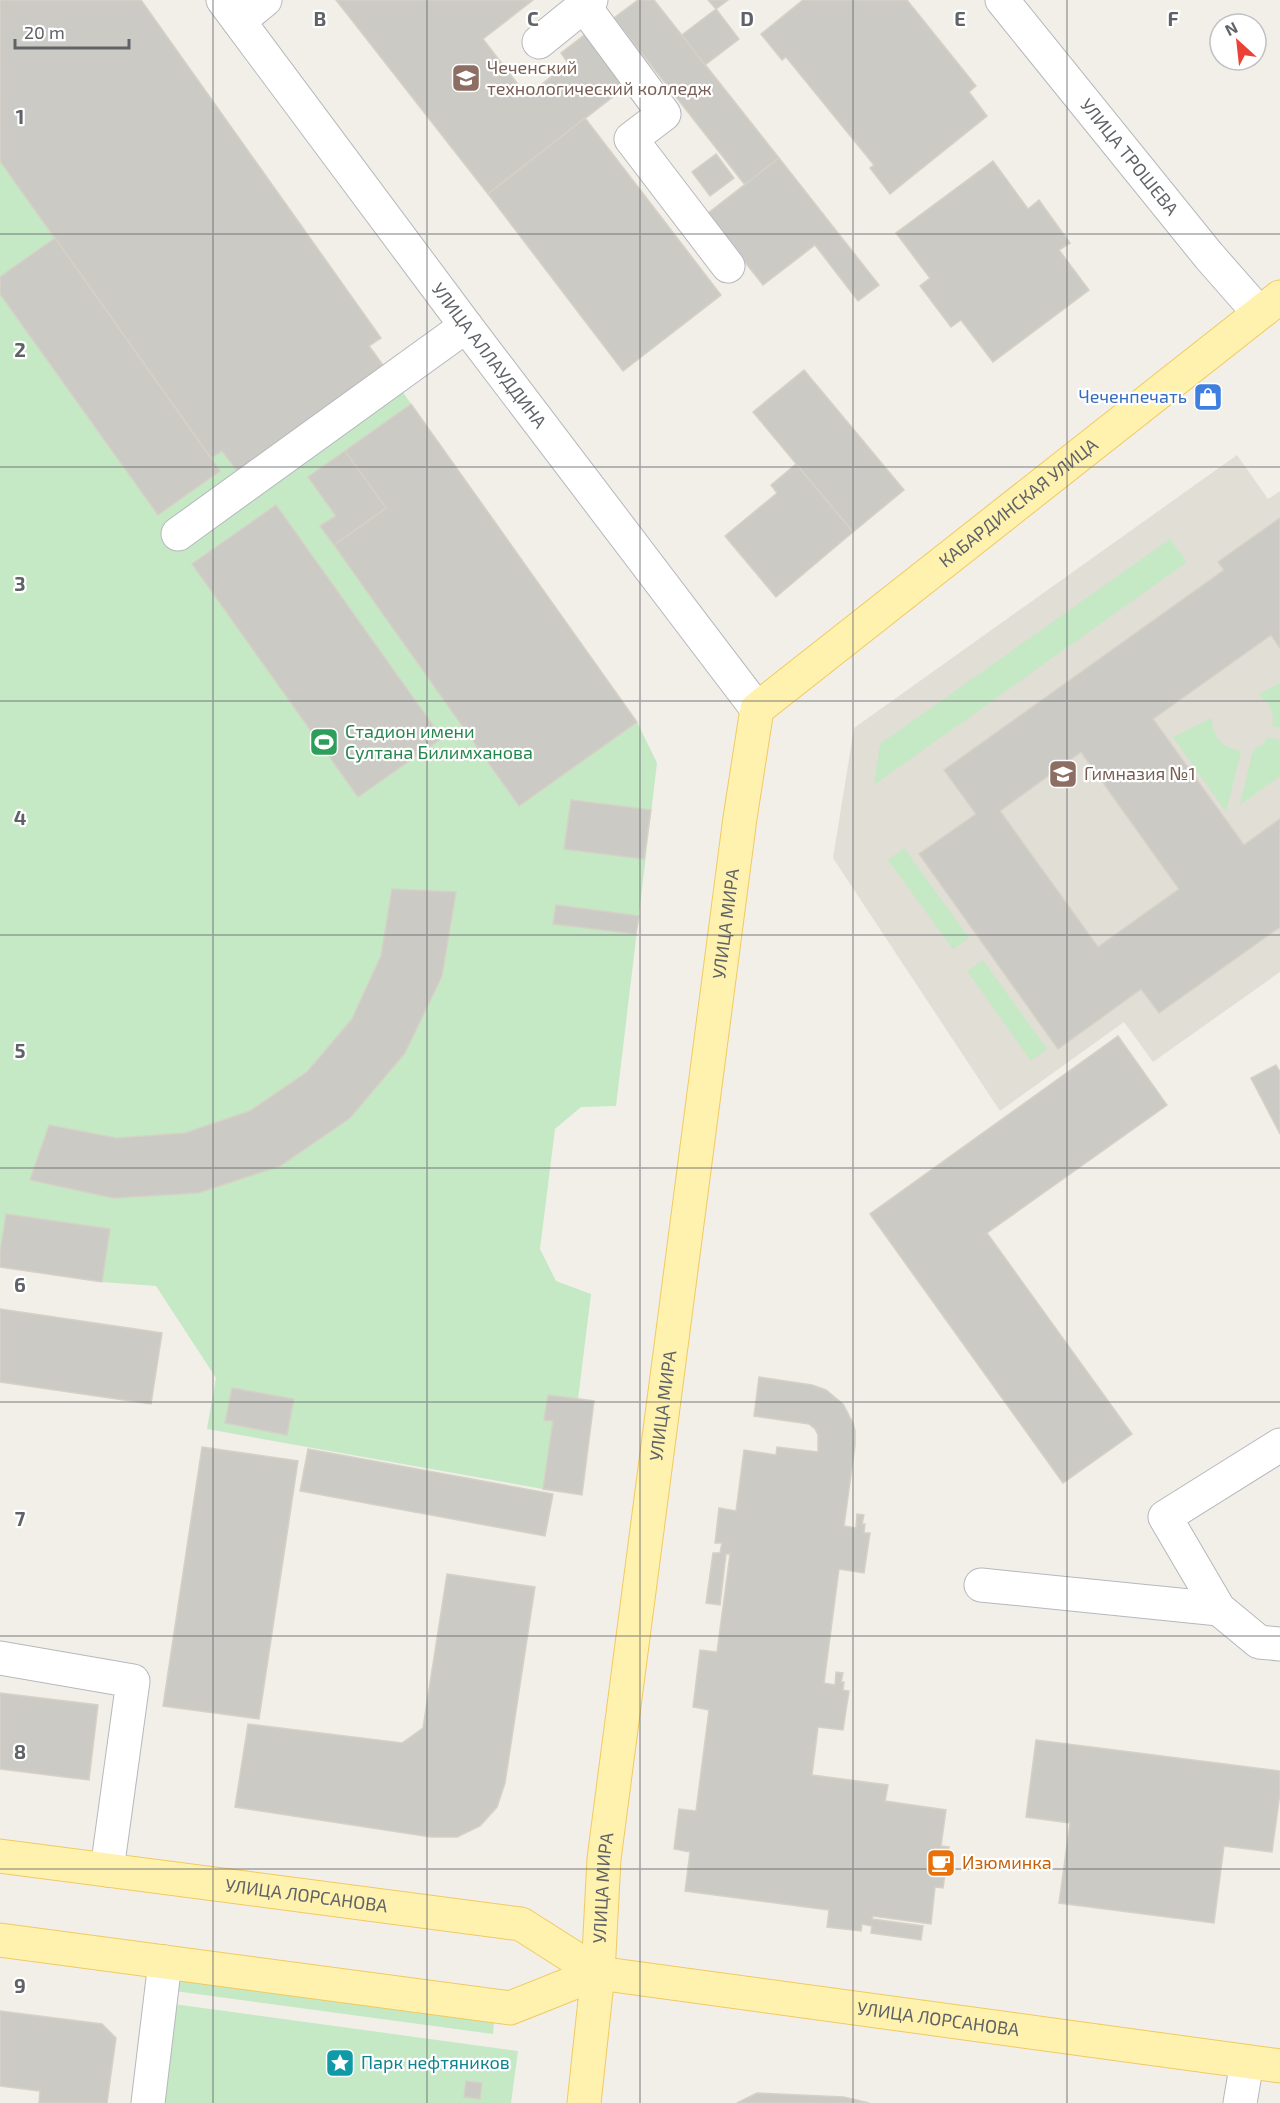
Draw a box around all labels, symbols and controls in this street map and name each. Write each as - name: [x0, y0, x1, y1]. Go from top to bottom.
- text: B: [314, 6, 326, 30]
- text: C: [527, 6, 539, 30]
- text: D: [740, 6, 754, 30]
- text: E: [954, 6, 966, 30]
- text: F: [1167, 6, 1179, 30]
- scale bar: [15, 12, 129, 50]
- north arrow: [1208, 12, 1268, 72]
- text: N: [1221, 17, 1240, 39]
- text: 20 m: [24, 21, 65, 43]
- place label: Чеченский технологический колледж: [487, 56, 712, 99]
- school or university icon: Чеченский технологический колледж: [450, 62, 482, 94]
- street label: УЛИЦА ТРОШЕВА: [1076, 94, 1184, 220]
- text: 1: [16, 104, 24, 128]
- street label: УЛИЦА АЛЛАУДДИНА: [428, 278, 552, 433]
- text: 2: [14, 337, 26, 361]
- shop icon: Чеченпечать: [1192, 381, 1224, 413]
- place label: Чеченпечать: [1079, 385, 1187, 407]
- street label: КАБАРДИНСКАЯ УЛИЦА: [934, 432, 1102, 572]
- text: 3: [14, 571, 26, 595]
- place label: Стадион имени Султана Билимханова: [345, 720, 533, 763]
- sports icon: Стадион имени Султана Билимханова: [308, 726, 340, 758]
- school or university icon: Гимназия №1: [1047, 758, 1079, 790]
- place label: Гимназия №1: [1084, 762, 1196, 784]
- text: 4: [14, 805, 27, 829]
- street label: УЛИЦА МИРА: [707, 866, 743, 980]
- text: 5: [14, 1038, 26, 1062]
- text: 6: [14, 1272, 26, 1296]
- street label: УЛИЦА МИРА: [644, 1348, 680, 1462]
- text: 7: [15, 1506, 26, 1530]
- text: 8: [14, 1739, 26, 1763]
- street label: УЛИЦА МИРА: [588, 1830, 617, 1944]
- cafe icon: Изюминка: [925, 1847, 957, 1879]
- place label: Изюминка: [962, 1851, 1052, 1873]
- street label: УЛИЦА ЛОРСАНОВА: [224, 1874, 390, 1917]
- text: 9: [14, 1973, 26, 1997]
- street label: УЛИЦА ЛОРСАНОВА: [856, 1996, 1022, 2040]
- place icon: Парк нефтяников: [324, 2047, 356, 2079]
- place label: Парк нефтяников: [361, 2051, 510, 2073]

